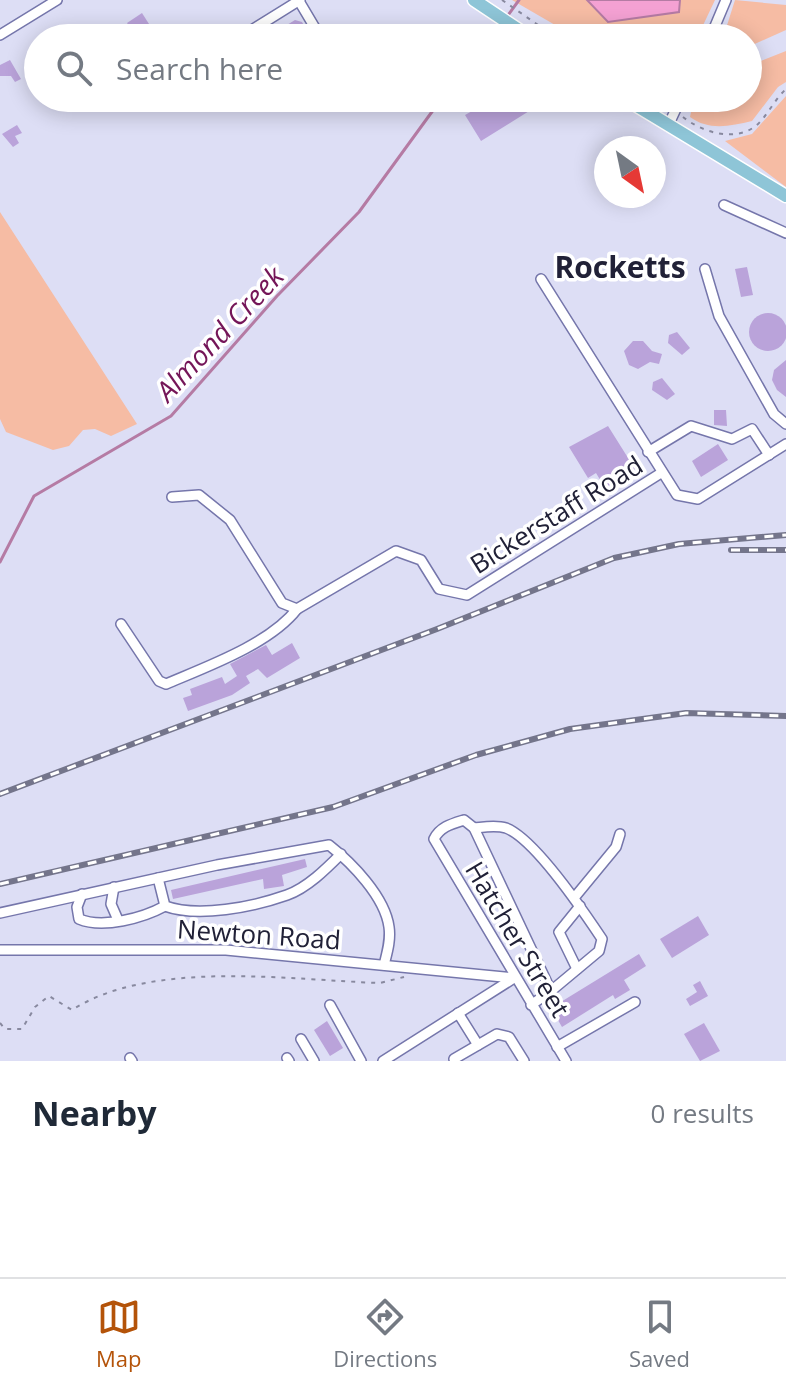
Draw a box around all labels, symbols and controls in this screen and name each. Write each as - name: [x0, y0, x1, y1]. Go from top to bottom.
- search box: [24, 24, 762, 112]
- icon: search: [52, 46, 96, 90]
- text: Search here: [116, 48, 283, 89]
- north arrow: [594, 136, 666, 208]
- district label: Rocketts: [554, 246, 686, 287]
- water label: Almond Creek: [145, 256, 292, 410]
- street label: Bickerstaff Road: [463, 447, 649, 581]
- street label: Hatcher Street: [457, 854, 579, 1024]
- street label: Newton Road: [176, 910, 342, 958]
- text: Nearby: [32, 1090, 157, 1136]
- text: 0 results: [651, 1095, 754, 1131]
- tab: Map: [96, 1295, 141, 1373]
- tab: Directions: [333, 1295, 437, 1373]
- tab: Saved: [629, 1295, 690, 1373]

